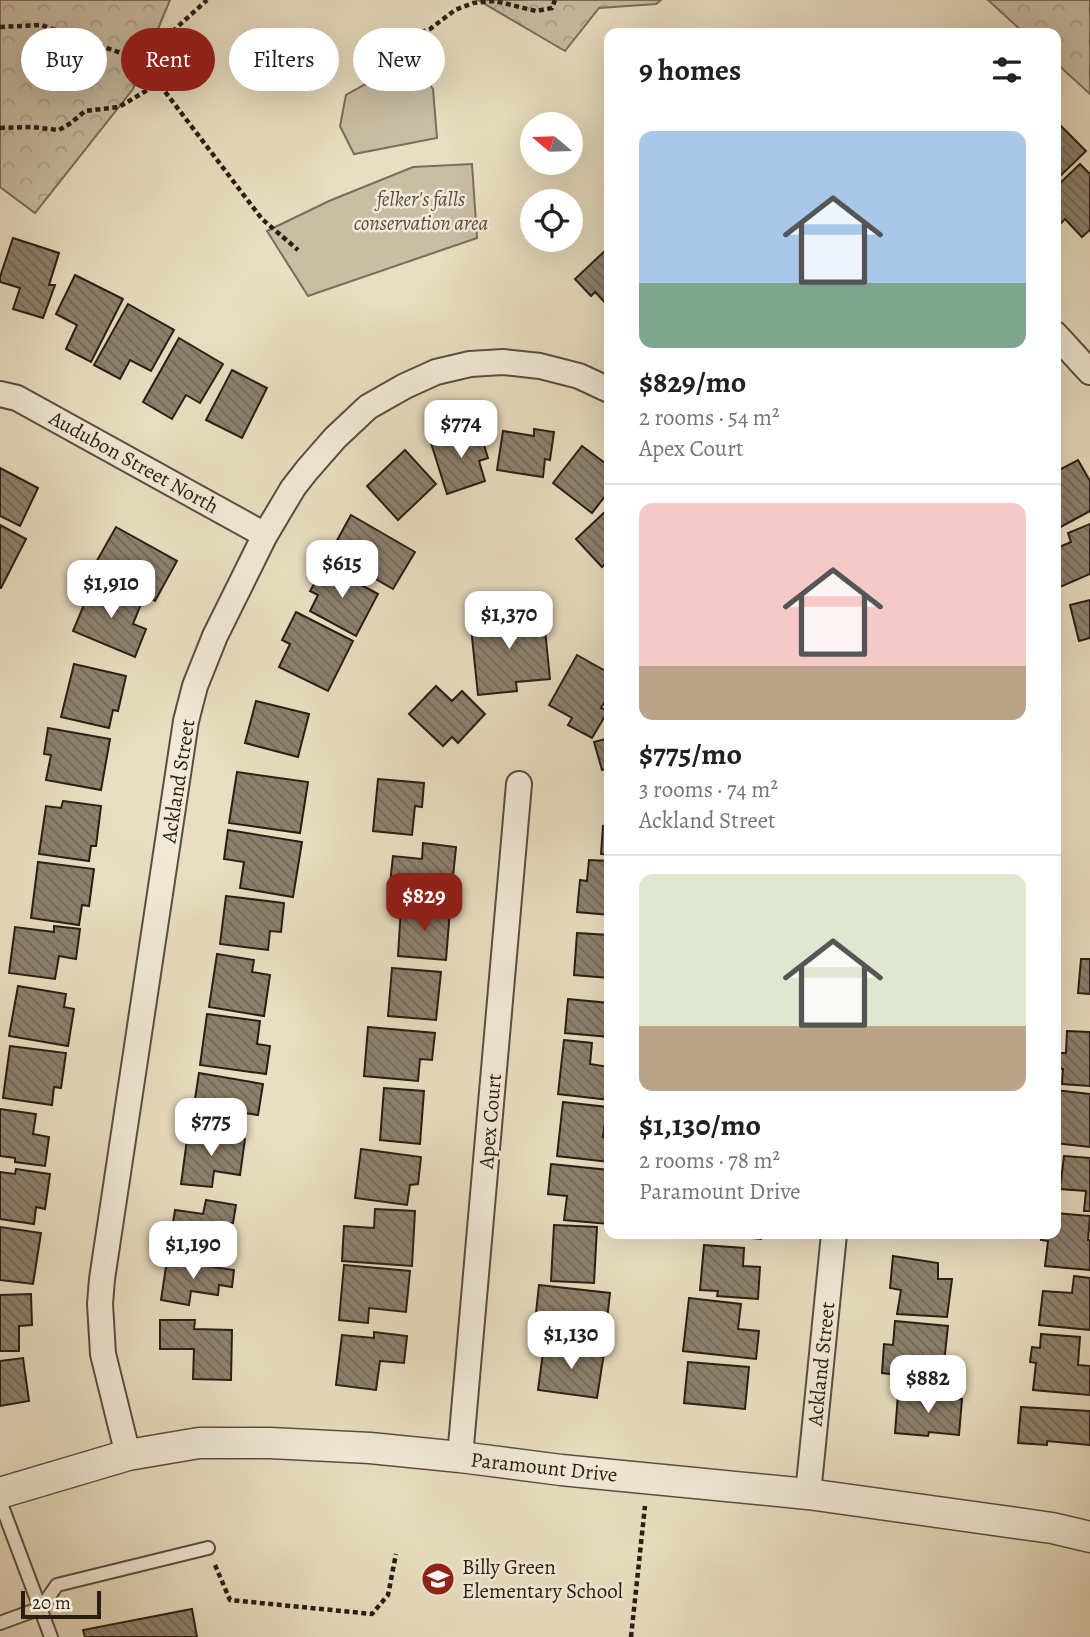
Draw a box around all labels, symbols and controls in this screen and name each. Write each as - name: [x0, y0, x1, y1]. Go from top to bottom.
- chip: Buy: [21, 28, 107, 91]
- chip: Rent: [121, 28, 215, 91]
- chip: Filters: [229, 28, 339, 91]
- chip: New: [353, 28, 445, 91]
- text: 9 homes: [639, 50, 741, 90]
- icon: filters: [988, 51, 1026, 89]
- north arrow: [520, 112, 583, 175]
- map controls: [520, 112, 583, 252]
- icon: home: [770, 177, 896, 303]
- park label: felker's falls conservation area: [354, 185, 488, 237]
- button: locate: [520, 189, 583, 252]
- text: $829/mo: [639, 362, 746, 402]
- pin: $774: [420, 400, 502, 460]
- text: 2 rooms · 54 m²: [639, 402, 780, 433]
- street label: Audubon Street North: [43, 403, 224, 520]
- text: $774: [440, 407, 482, 438]
- text: Apex Court: [639, 433, 744, 464]
- pin: $615: [301, 540, 383, 600]
- text: $615: [322, 547, 362, 578]
- icon: home: [770, 549, 896, 675]
- pin: $1,910: [54, 560, 168, 620]
- text: $1,910: [83, 567, 139, 598]
- pin: $1,370: [452, 592, 566, 651]
- text: $1,370: [481, 598, 537, 629]
- street label: Ackland Street: [154, 717, 202, 846]
- text: $775/mo: [639, 734, 742, 774]
- text: 3 rooms · 74 m²: [639, 774, 778, 805]
- text: Ackland Street: [639, 805, 776, 836]
- pin: $829: [383, 874, 465, 933]
- text: $829: [402, 880, 446, 911]
- icon: home: [770, 920, 896, 1046]
- street label: Apex Court: [472, 1072, 508, 1171]
- pin: $775: [170, 1098, 252, 1158]
- text: $775: [191, 1105, 231, 1136]
- text: $1,130/mo: [639, 1105, 761, 1145]
- text: 2 rooms · 78 m²: [639, 1145, 780, 1176]
- text: Paramount Drive: [639, 1176, 801, 1207]
- pin: $1,190: [136, 1222, 250, 1281]
- text: $1,190: [165, 1228, 221, 1259]
- street label: Ackland Street: [800, 1300, 841, 1429]
- pin: $1,130: [514, 1312, 628, 1371]
- text: $1,130: [544, 1318, 598, 1349]
- pin: $882: [887, 1356, 969, 1415]
- text: $882: [906, 1362, 950, 1393]
- street label: Paramount Drive: [469, 1445, 619, 1489]
- place label: Billy Green Elementary School: [462, 1553, 623, 1605]
- school or university icon: Billy Green Elementary School: [419, 1560, 457, 1598]
- scale bar: [21, 1588, 102, 1620]
- text: 20 m: [32, 1590, 71, 1616]

